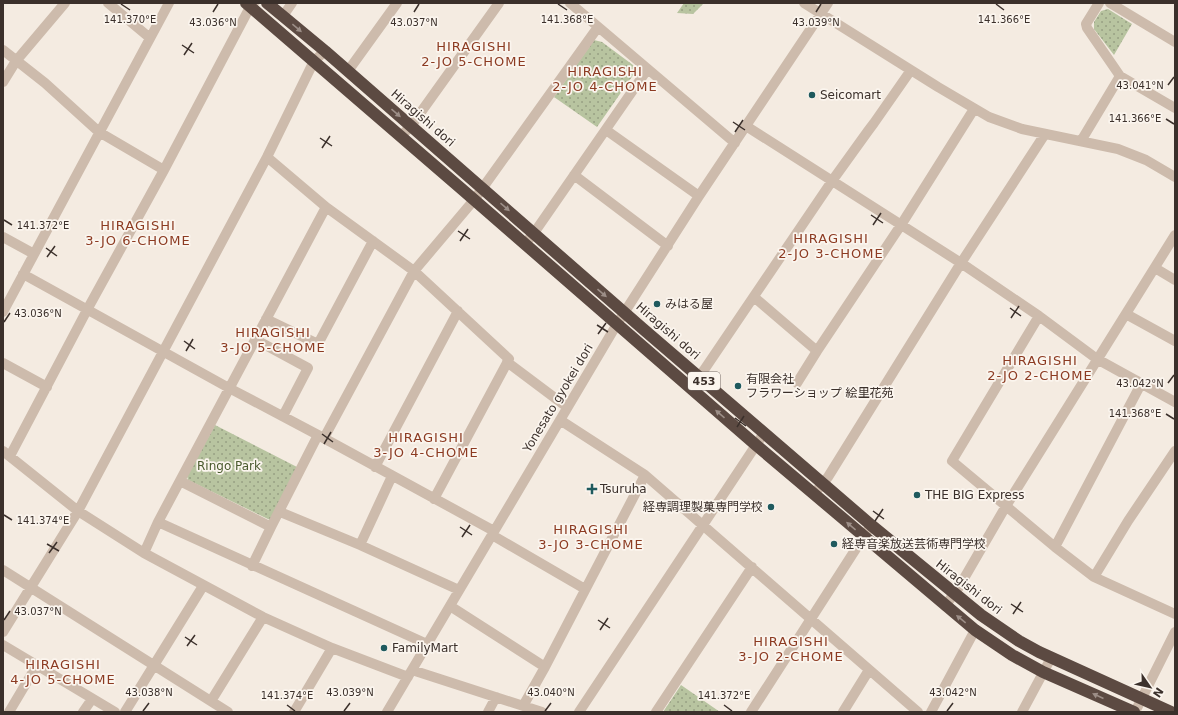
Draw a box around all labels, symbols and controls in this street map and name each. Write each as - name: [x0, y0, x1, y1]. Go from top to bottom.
- text: 141.370°E: [104, 14, 156, 25]
- text: 141.368°E: [541, 14, 593, 25]
- text: 141.366°E: [978, 14, 1030, 25]
- text: 43.036°N: [189, 17, 237, 28]
- text: 43.037°N: [390, 17, 438, 28]
- text: 43.039°N: [792, 17, 840, 28]
- one-way arrow: [292, 23, 303, 32]
- district label: HIRAGISHI 2-JO 5-CHOME: [421, 39, 527, 69]
- district label: HIRAGISHI 2-JO 4-CHOME: [552, 64, 658, 94]
- text: 43.041°N: [1116, 80, 1164, 91]
- street label: Hiragishi dori: [388, 87, 458, 149]
- place label: Seicomart: [820, 88, 881, 102]
- marker: Seicomart: [807, 90, 817, 100]
- one-way arrow: [390, 108, 401, 117]
- text: 141.366°E: [1109, 113, 1161, 124]
- one-way arrow: [499, 203, 510, 212]
- district label: HIRAGISHI 3-JO 6-CHOME: [85, 218, 191, 248]
- text: 141.372°E: [17, 220, 69, 231]
- district label: HIRAGISHI 2-JO 3-CHOME: [778, 231, 884, 261]
- one-way arrow: [597, 288, 608, 297]
- place label: みはる屋: [665, 297, 713, 311]
- marker: みはる屋: [652, 299, 662, 309]
- street label: Hiragishi dori: [633, 300, 703, 362]
- text: 43.036°N: [14, 308, 62, 319]
- district label: HIRAGISHI 3-JO 5-CHOME: [220, 325, 326, 355]
- street label: Yonesato gyokei dori: [520, 341, 596, 456]
- district label: HIRAGISHI 2-JO 2-CHOME: [987, 353, 1093, 383]
- road number: 453: [688, 372, 720, 390]
- place label: 有限会社 フラワーショップ 絵里花苑: [746, 372, 894, 400]
- text: 43.042°N: [1116, 378, 1164, 389]
- marker: 有限会社 フラワーショップ 絵里花苑: [733, 381, 743, 391]
- text: 141.368°E: [1109, 408, 1161, 419]
- one-way arrow: [716, 410, 725, 419]
- district label: HIRAGISHI 3-JO 4-CHOME: [373, 430, 479, 460]
- park label: Ringo Park: [197, 459, 261, 473]
- place label: Tsuruha: [599, 482, 647, 496]
- marker: Tsuruha: [587, 484, 597, 494]
- place label: THE BIG Express: [924, 488, 1025, 502]
- marker: THE BIG Express: [912, 490, 922, 500]
- place label: 経専調理製菓専門学校: [643, 500, 763, 514]
- marker: 経専調理製菓専門学校: [766, 502, 776, 512]
- text: 141.374°E: [17, 515, 69, 526]
- one-way arrow: [846, 521, 856, 530]
- district label: HIRAGISHI 3-JO 3-CHOME: [538, 522, 644, 552]
- place label: 経専音楽放送芸術専門学校: [842, 537, 986, 551]
- marker: 経専音楽放送芸術専門学校: [829, 539, 839, 549]
- street label: Hiragishi dori: [933, 557, 1005, 617]
- text: 43.037°N: [14, 606, 62, 617]
- one-way arrow: [956, 614, 966, 623]
- district label: HIRAGISHI 3-JO 2-CHOME: [738, 634, 844, 664]
- place label: FamilyMart: [392, 641, 458, 655]
- marker: FamilyMart: [379, 643, 389, 653]
- district label: HIRAGISHI 4-JO 5-CHOME: [10, 657, 116, 687]
- north arrow: [1130, 667, 1170, 707]
- text: N: [1150, 685, 1166, 700]
- text: 43.038°N: [125, 687, 173, 698]
- text: 43.039°N: [326, 687, 374, 698]
- text: 43.040°N: [527, 687, 575, 698]
- text: 43.042°N: [929, 687, 977, 698]
- text: 141.374°E: [261, 690, 313, 701]
- text: 141.372°E: [698, 690, 750, 701]
- one-way arrow: [1092, 693, 1104, 699]

